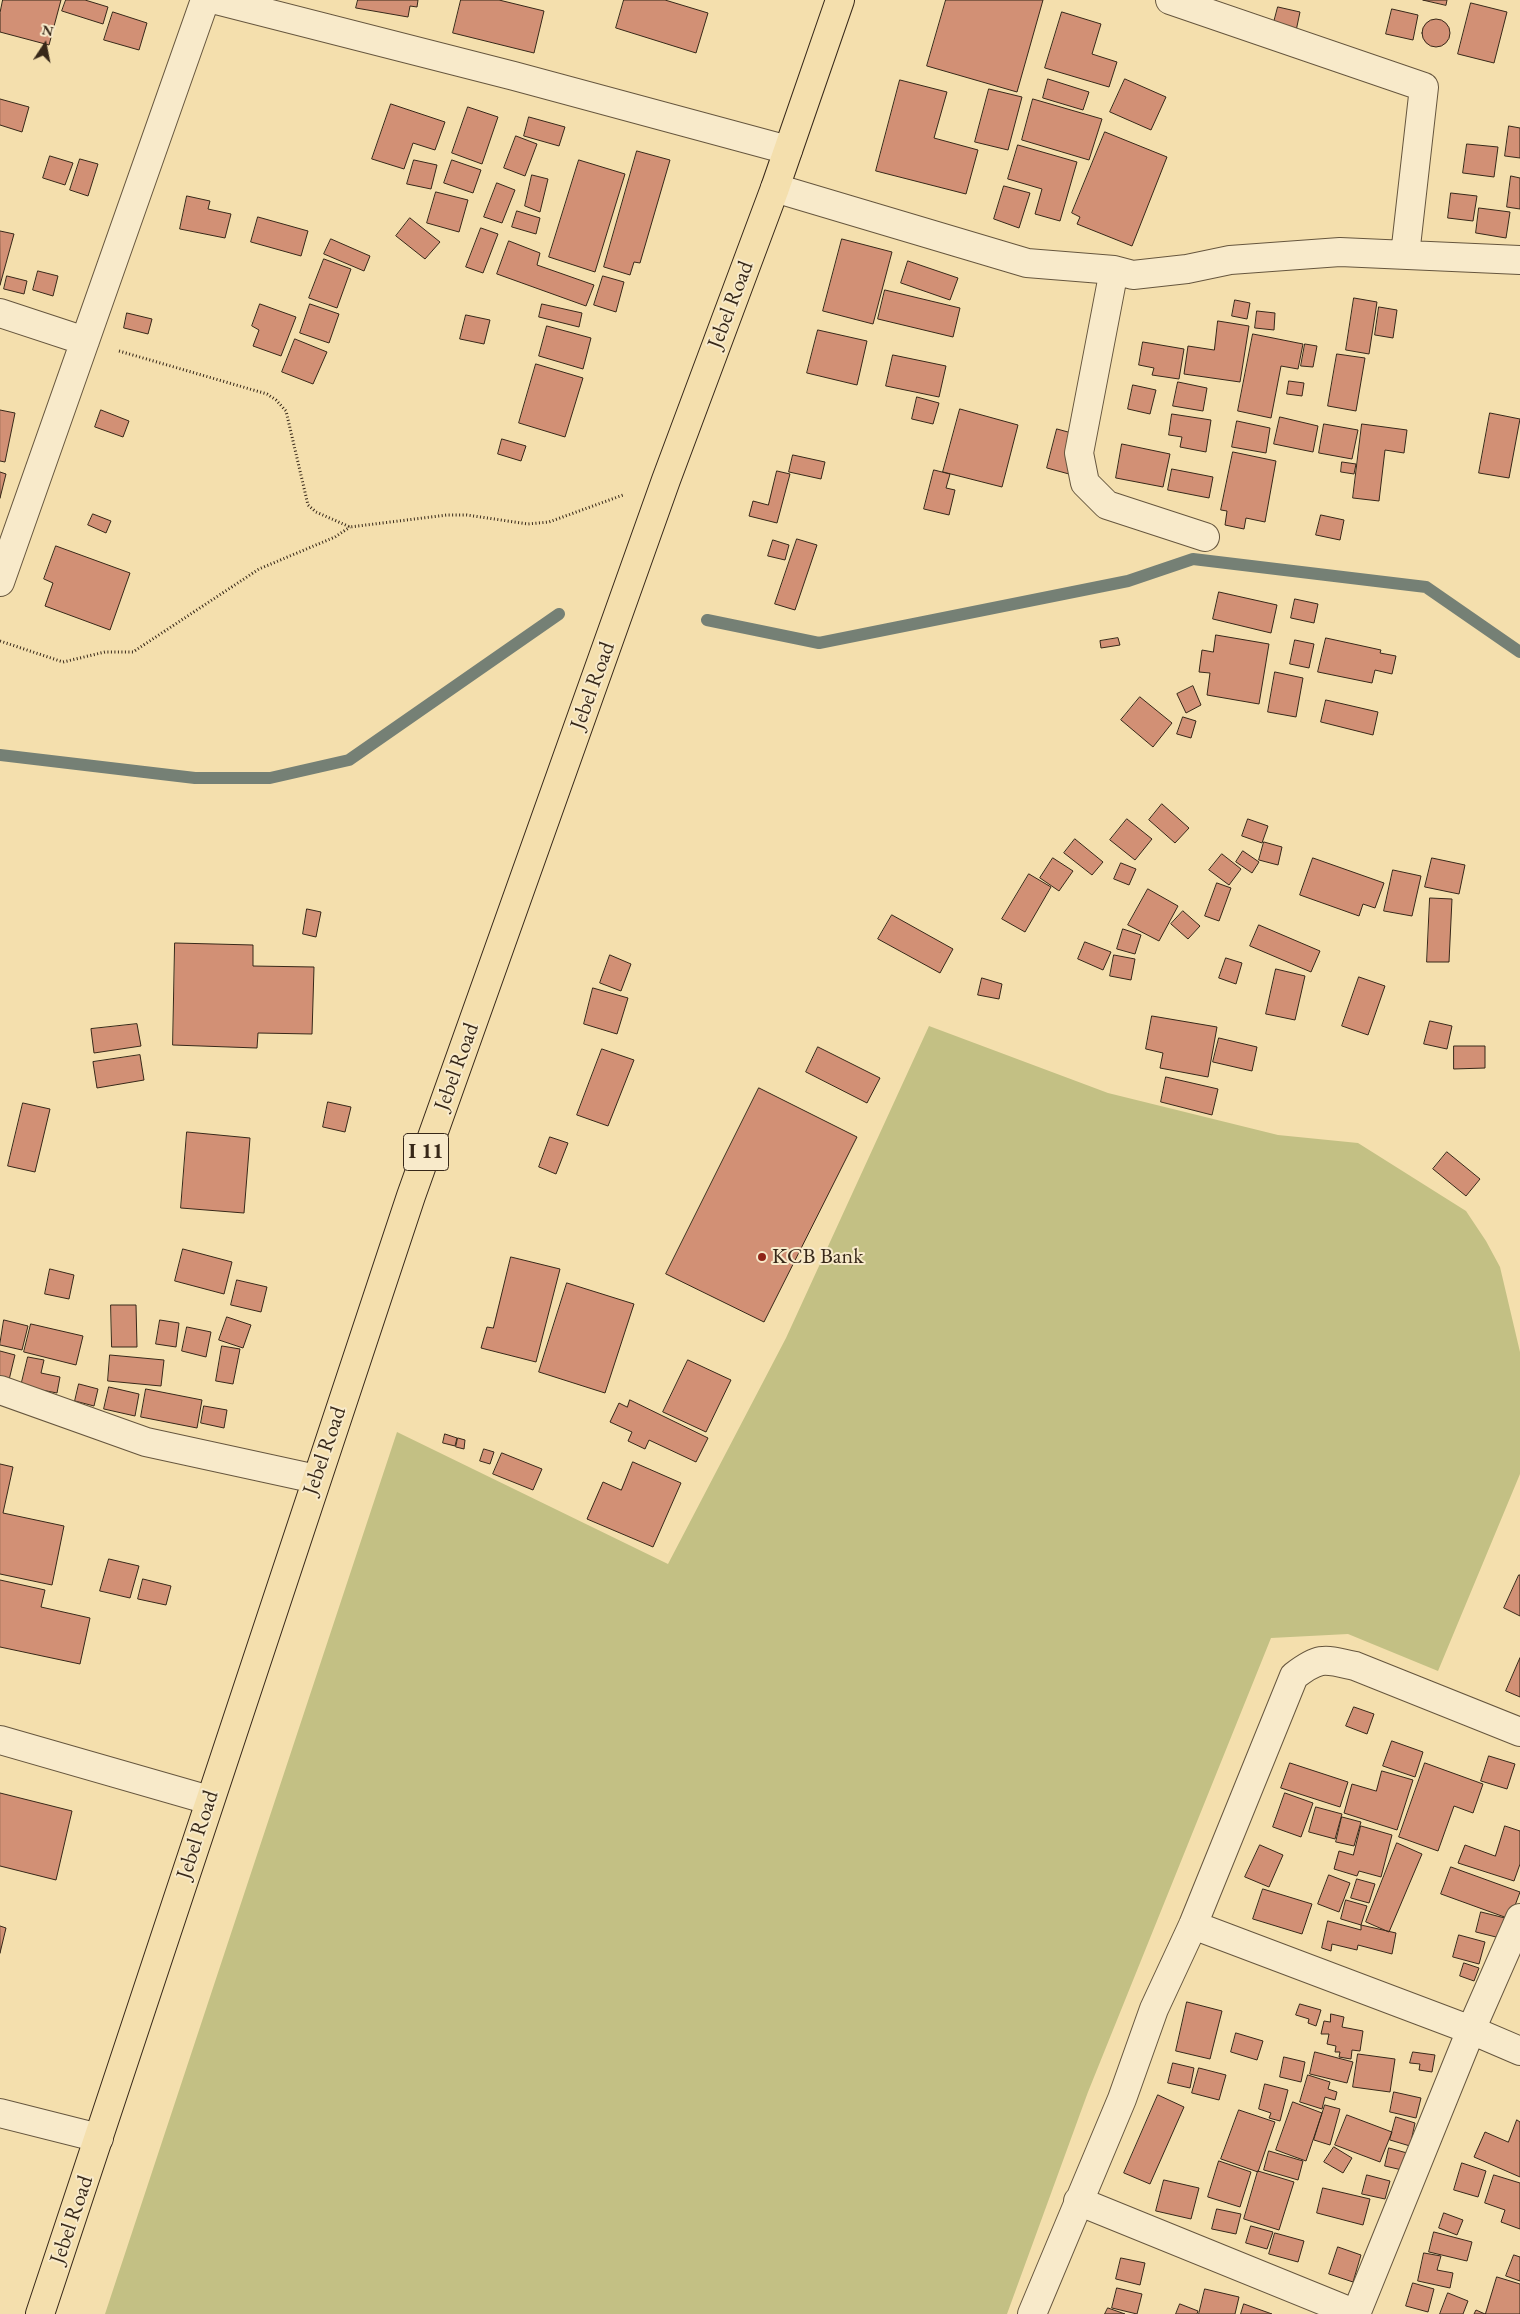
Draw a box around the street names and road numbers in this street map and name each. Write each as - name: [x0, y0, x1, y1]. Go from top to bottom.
- street label: Jebel Road: [702, 257, 760, 353]
- street label: Jebel Road: [565, 638, 621, 734]
- street label: Jebel Road: [429, 1019, 485, 1115]
- road number: I 11: [404, 1134, 448, 1170]
- street label: Jebel Road: [298, 1403, 352, 1499]
- street label: Jebel Road: [171, 1787, 225, 1883]
- street label: Jebel Road: [45, 2172, 99, 2268]

